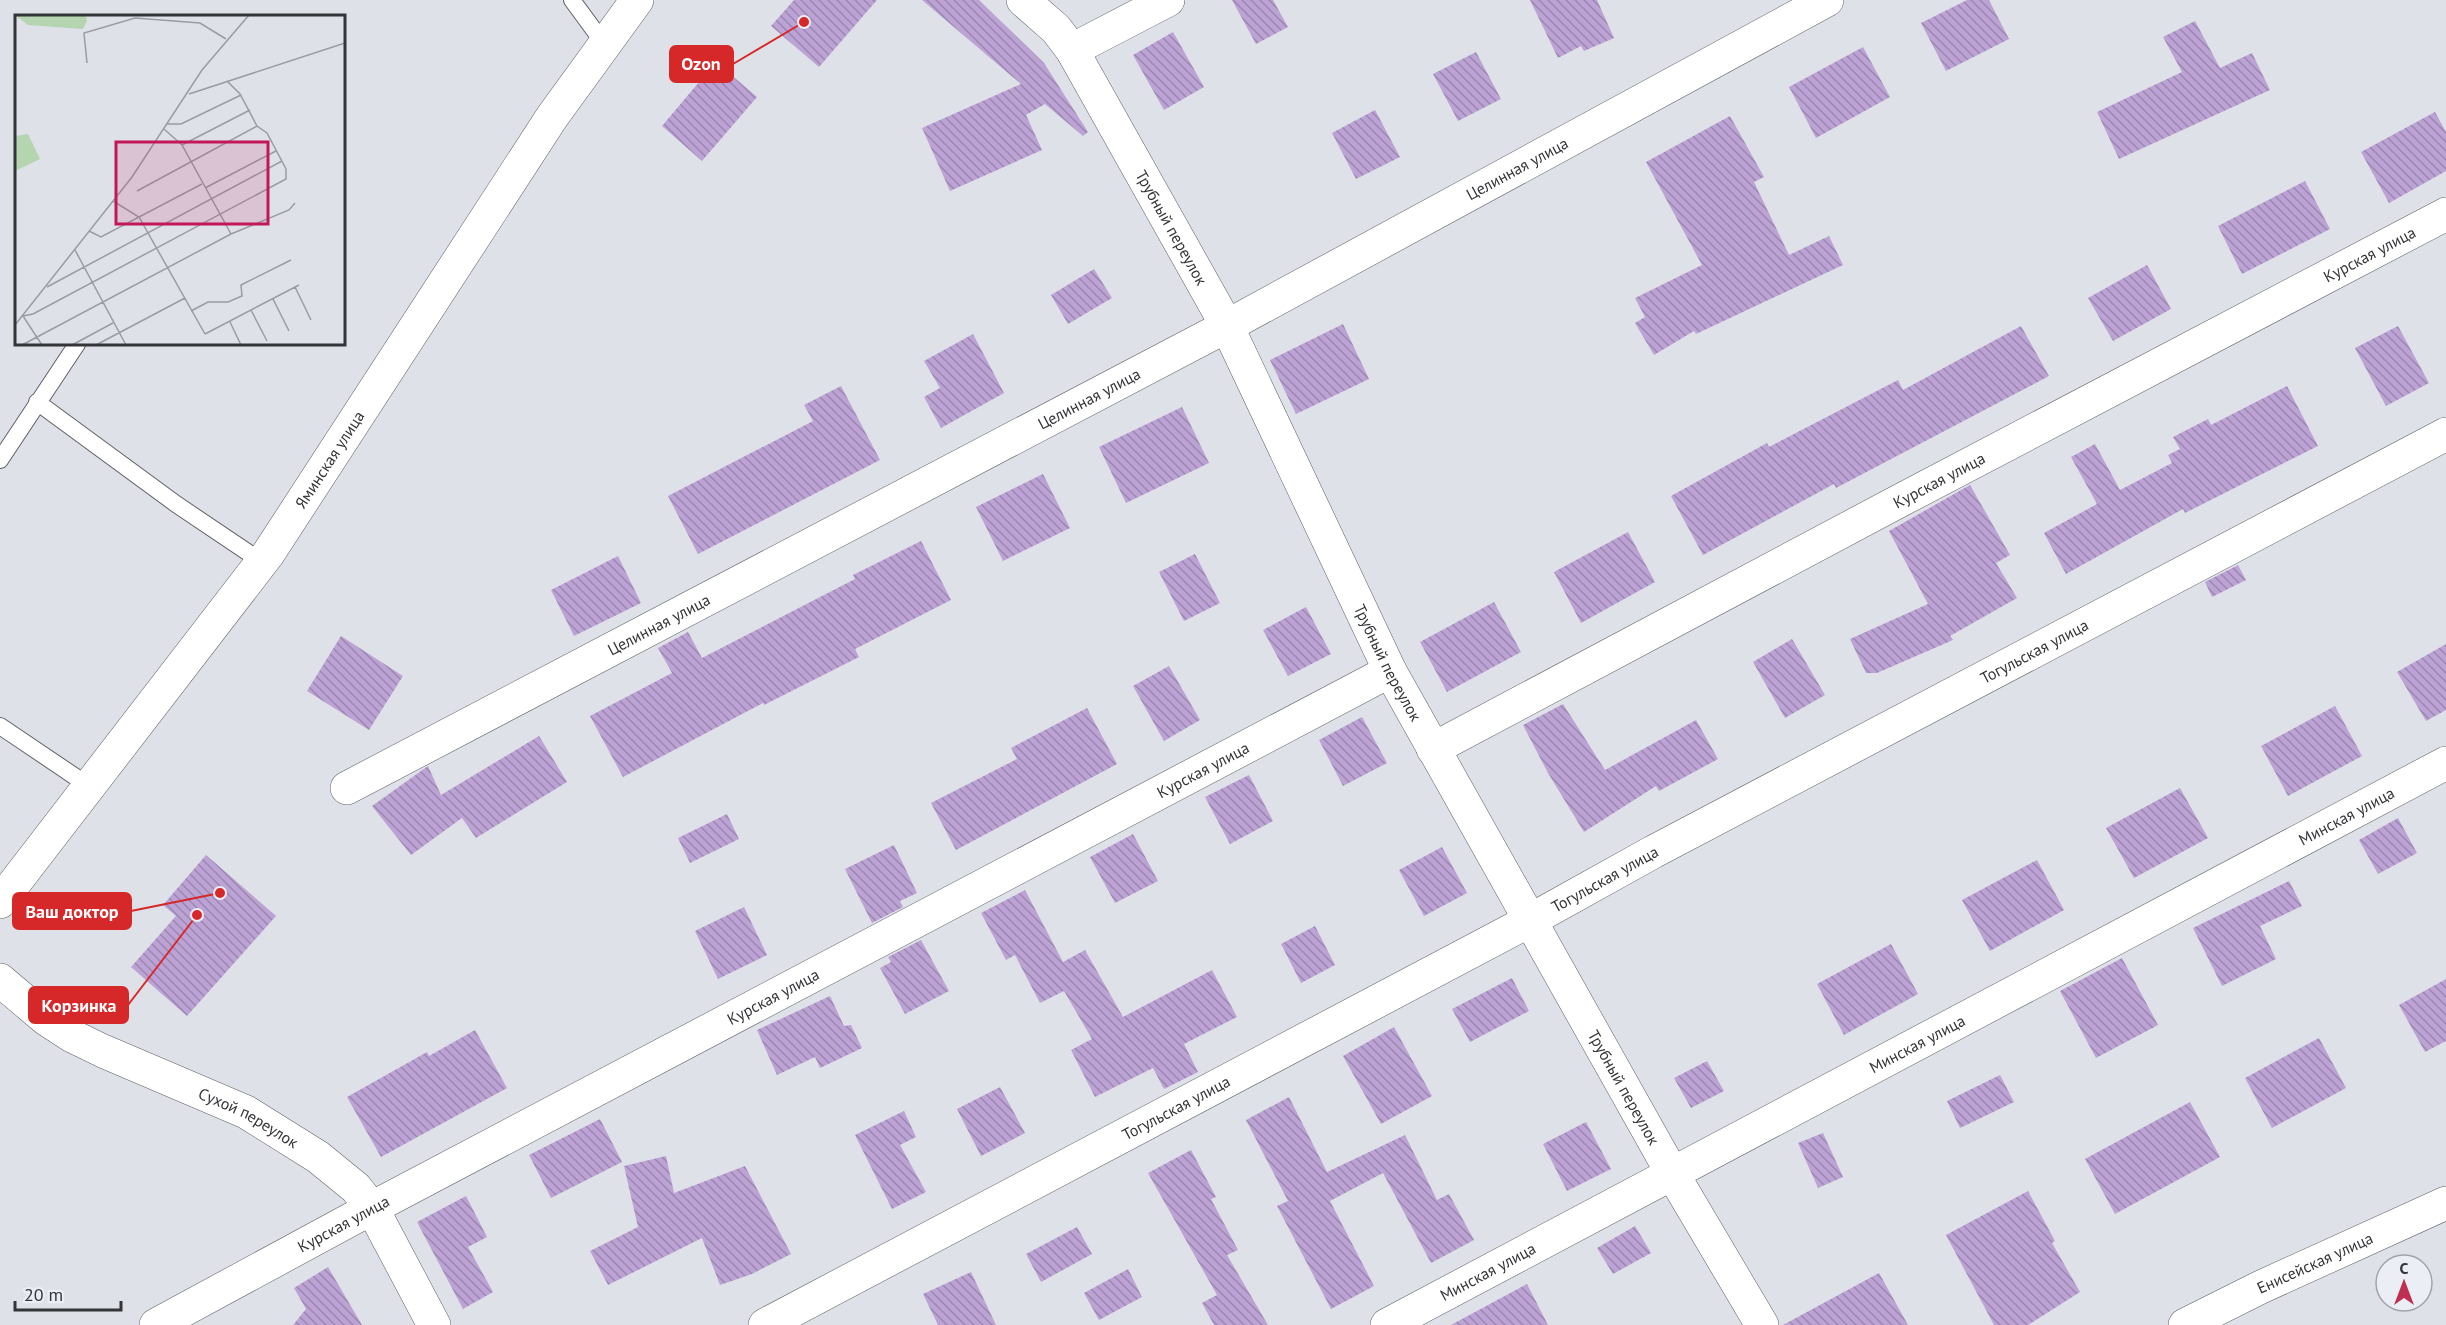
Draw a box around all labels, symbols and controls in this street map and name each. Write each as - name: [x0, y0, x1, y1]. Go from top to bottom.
- inset map: [15, 15, 345, 345]
- callout: Ozon: [670, 46, 733, 82]
- text: Ozon: [681, 52, 721, 75]
- street label: Целинная улица: [1463, 133, 1572, 204]
- street label: Трубный переулок: [1132, 167, 1212, 289]
- street label: Курская улица: [2320, 222, 2419, 287]
- street label: Целинная улица: [1034, 363, 1144, 434]
- street label: Яминская улица: [290, 407, 368, 512]
- street label: Курская улица: [1889, 448, 1989, 513]
- street label: Целинная улица: [604, 589, 713, 660]
- street label: Трубный переулок: [1350, 601, 1426, 725]
- street label: Тогульская улица: [1977, 614, 2092, 688]
- street label: Курская улица: [1153, 737, 1252, 802]
- street label: Минская улица: [2295, 782, 2398, 849]
- street label: Тогульская улица: [1548, 841, 1662, 917]
- callout: Ваш доктор: [13, 893, 131, 929]
- text: Ваш доктор: [25, 900, 119, 923]
- street label: Курская улица: [723, 964, 822, 1029]
- callout: Корзинка: [29, 987, 128, 1023]
- text: Корзинка: [42, 994, 117, 1017]
- street label: Минская улица: [1866, 1010, 1968, 1077]
- street label: Трубный переулок: [1584, 1026, 1664, 1149]
- street label: Тогульская улица: [1119, 1071, 1233, 1144]
- street label: Сухой переулок: [196, 1083, 303, 1152]
- street label: Курская улица: [294, 1191, 393, 1256]
- street label: Енисейская улица: [2254, 1228, 2376, 1298]
- street label: Минская улица: [1436, 1238, 1539, 1305]
- north arrow: [2374, 1253, 2434, 1313]
- text: С: [2400, 1258, 2409, 1278]
- scale bar: [15, 1274, 122, 1312]
- text: 20 m: [24, 1283, 63, 1306]

